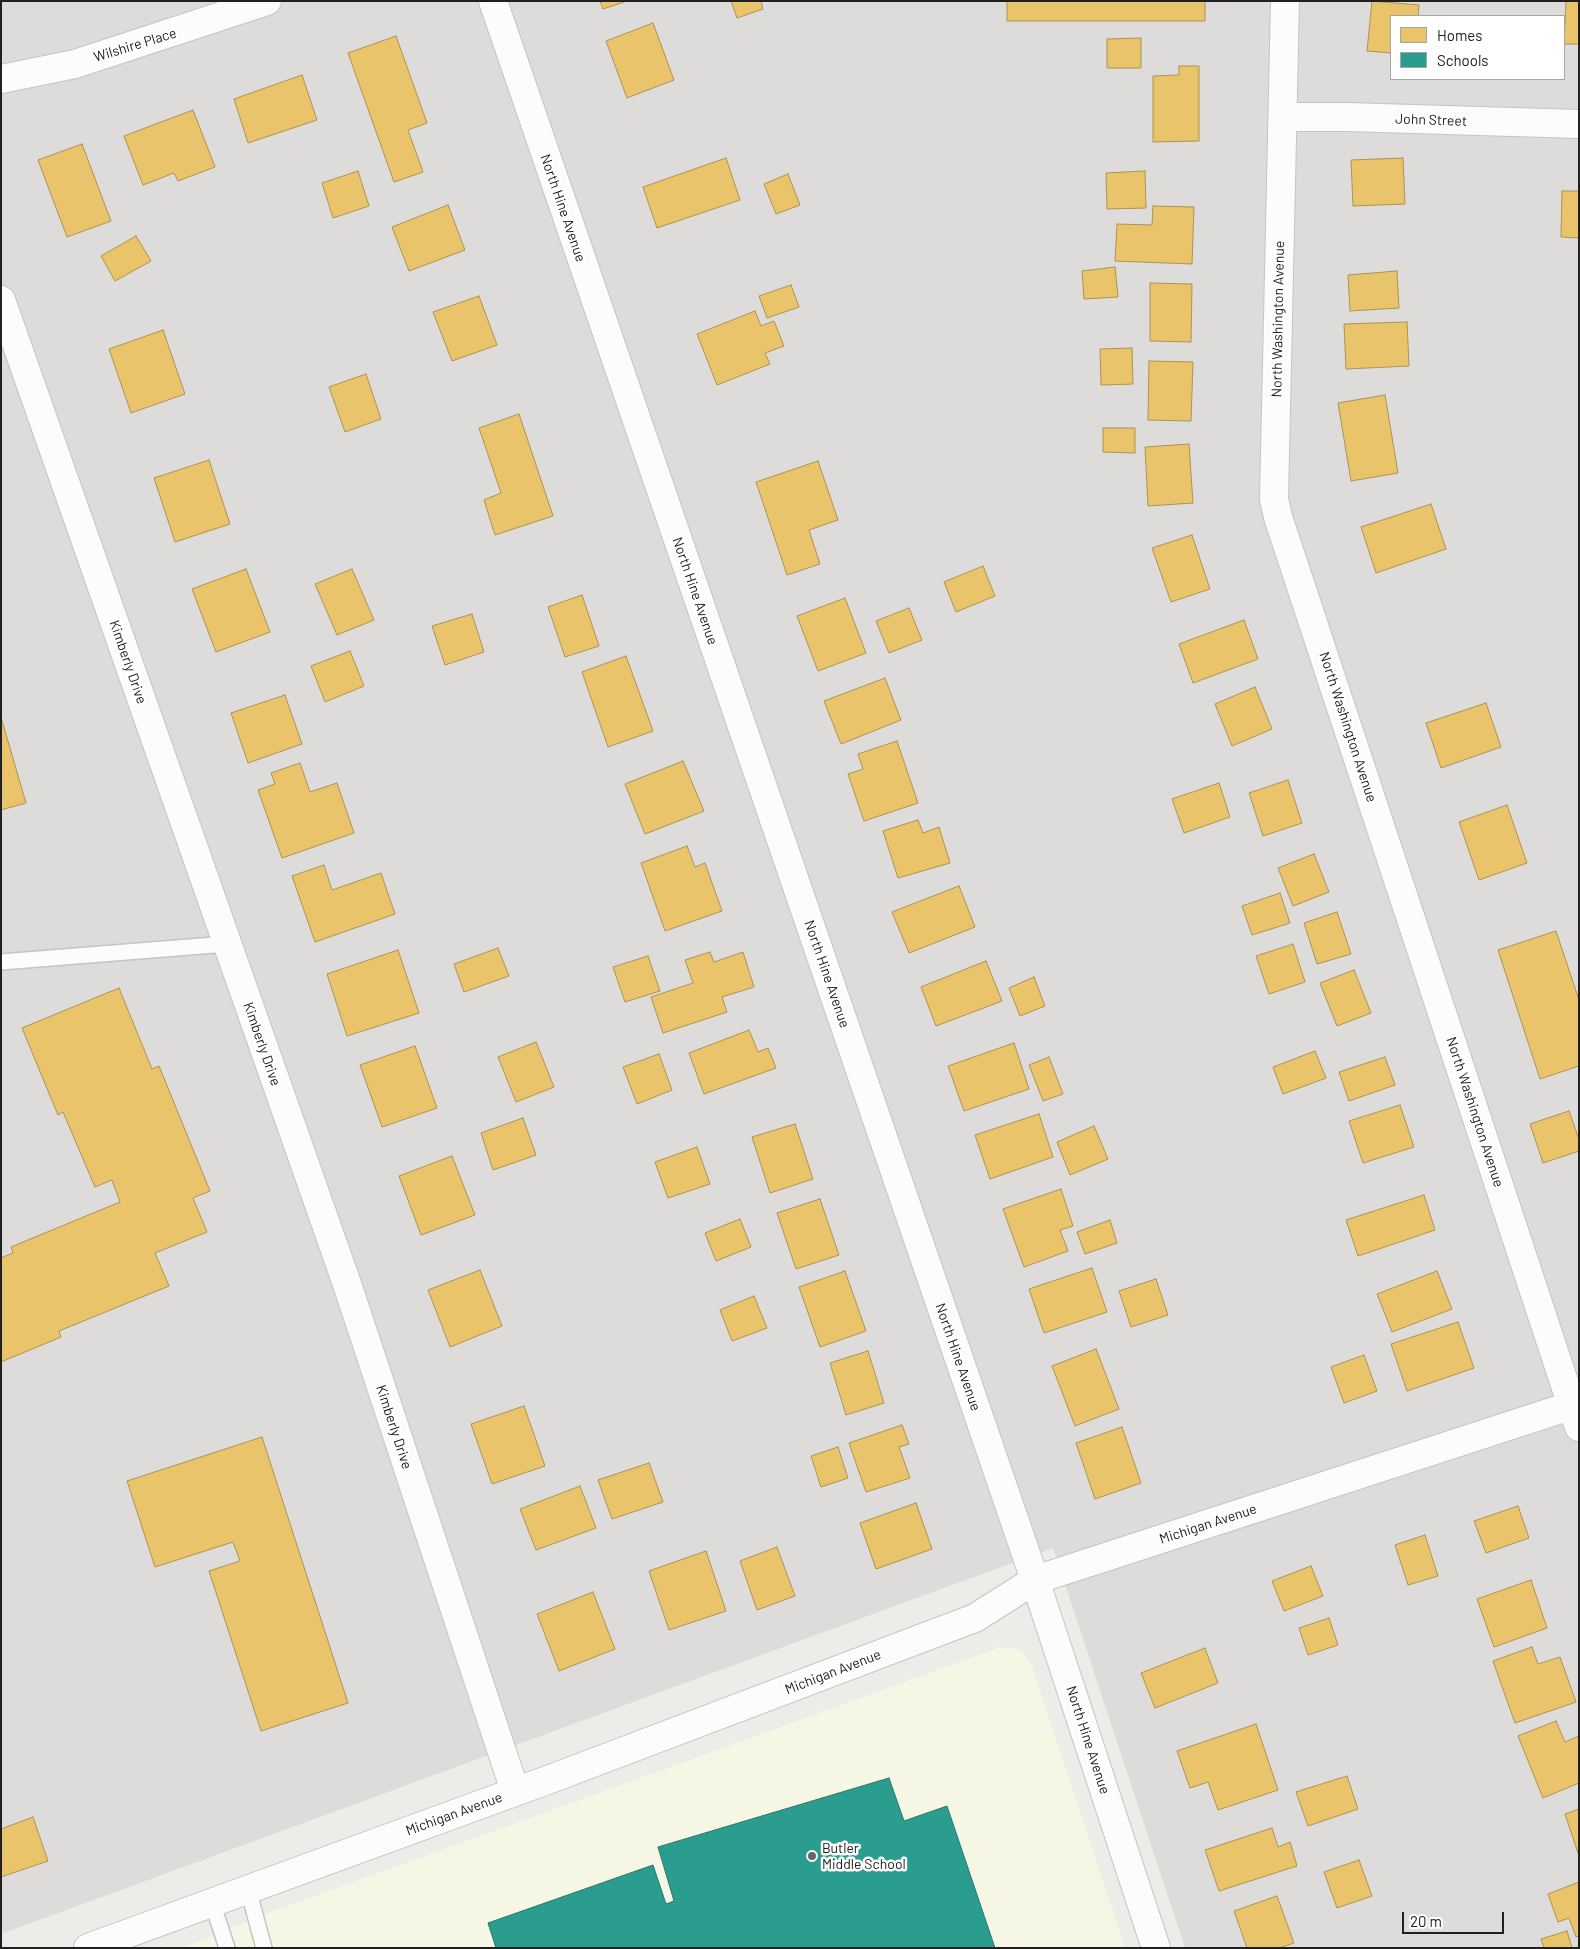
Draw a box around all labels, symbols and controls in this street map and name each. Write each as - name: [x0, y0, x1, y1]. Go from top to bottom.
- legend: [1390, 15, 1565, 80]
- street label: Wilshire Place: [92, 24, 178, 66]
- text: Homes: [1437, 26, 1482, 44]
- text: Schools: [1437, 51, 1489, 69]
- street label: John Street: [1395, 110, 1467, 130]
- street label: North Hine Avenue: [537, 152, 589, 264]
- street label: North Washington Avenue: [1268, 240, 1288, 398]
- street label: North Hine Avenue: [669, 535, 721, 647]
- street label: Kimberly Drive: [106, 618, 150, 706]
- street label: North Washington Avenue: [1316, 650, 1380, 804]
- street label: North Hine Avenue: [801, 918, 853, 1030]
- street label: Kimberly Drive: [240, 1000, 284, 1088]
- street label: North Washington Avenue: [1443, 1035, 1507, 1189]
- street label: North Hine Avenue: [932, 1301, 984, 1413]
- street label: Kimberly Drive: [372, 1383, 416, 1471]
- street label: Michigan Avenue: [1157, 1500, 1259, 1548]
- street label: Michigan Avenue: [783, 1646, 883, 1698]
- street label: North Hine Avenue: [1063, 1684, 1113, 1796]
- street label: Michigan Avenue: [403, 1789, 505, 1839]
- place label: Butler Middle School: [822, 1840, 906, 1872]
- marker: Butler Middle School: [806, 1850, 818, 1862]
- scale bar: [1405, 1902, 1508, 1934]
- text: 20 m: [1410, 1912, 1442, 1930]

